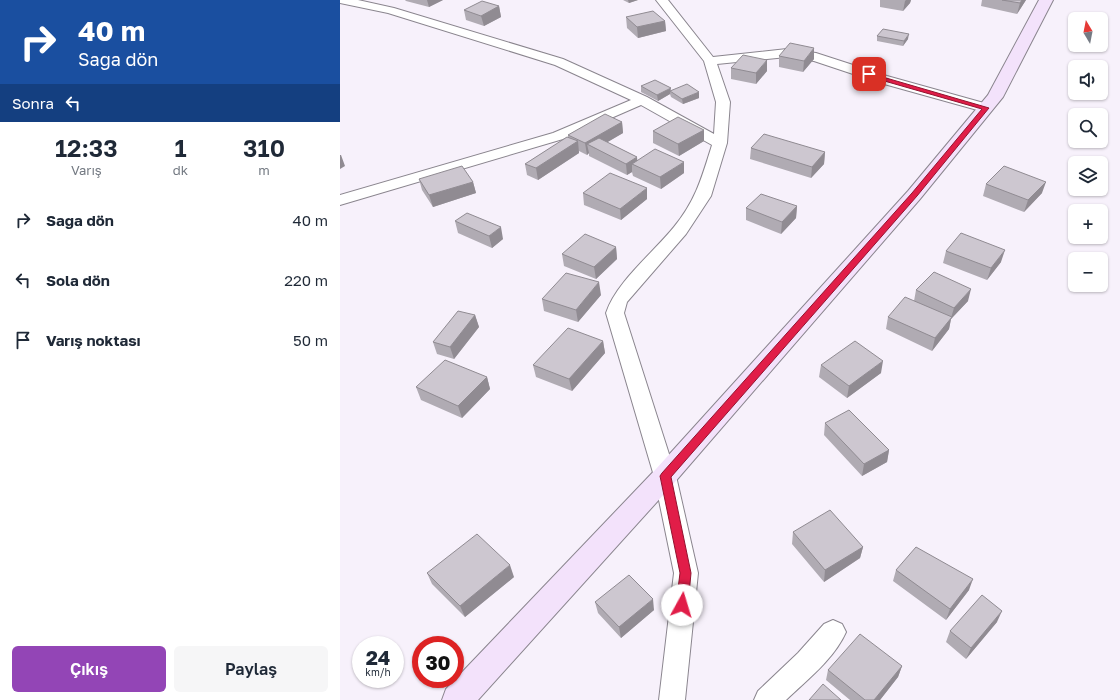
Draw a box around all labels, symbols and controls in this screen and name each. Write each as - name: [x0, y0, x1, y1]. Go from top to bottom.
- north arrow: [1068, 12, 1108, 52]
- map controls: [1068, 12, 1108, 292]
- text: 40 m: [78, 14, 145, 47]
- icon: right: [12, 16, 64, 68]
- text: Sağa dön: [78, 48, 158, 70]
- pin: [852, 57, 886, 91]
- button: sound: [1068, 60, 1108, 100]
- icon: arrive: [858, 63, 880, 85]
- icon: left: [62, 92, 84, 114]
- text: Sonra: [12, 94, 54, 112]
- button: search: [1068, 108, 1108, 148]
- text: 12:33: [55, 133, 118, 162]
- text: 1: [174, 133, 187, 162]
- text: 310: [243, 133, 285, 162]
- button: layers: [1068, 156, 1108, 196]
- text: Varış: [71, 162, 102, 178]
- text: dk: [173, 162, 188, 178]
- text: m: [258, 162, 270, 178]
- button: +: [1068, 204, 1108, 244]
- icon: right: [12, 209, 34, 231]
- text: Sağa dön: [46, 211, 114, 229]
- text: 40 m: [293, 211, 328, 229]
- button: −: [1068, 252, 1108, 292]
- icon: left: [12, 269, 34, 291]
- text: Sola dön: [46, 271, 110, 289]
- text: 220 m: [284, 271, 328, 289]
- icon: arrive: [12, 329, 34, 351]
- text: Varış noktası: [46, 331, 141, 349]
- text: 50 m: [293, 331, 328, 349]
- position arrow: [661, 584, 703, 626]
- speed limit sign: 30: [412, 636, 464, 688]
- text: 24: [366, 645, 390, 669]
- button: Çıkış: [12, 646, 166, 692]
- button: Paylaş: [174, 646, 328, 692]
- text: km/h: [365, 666, 391, 678]

